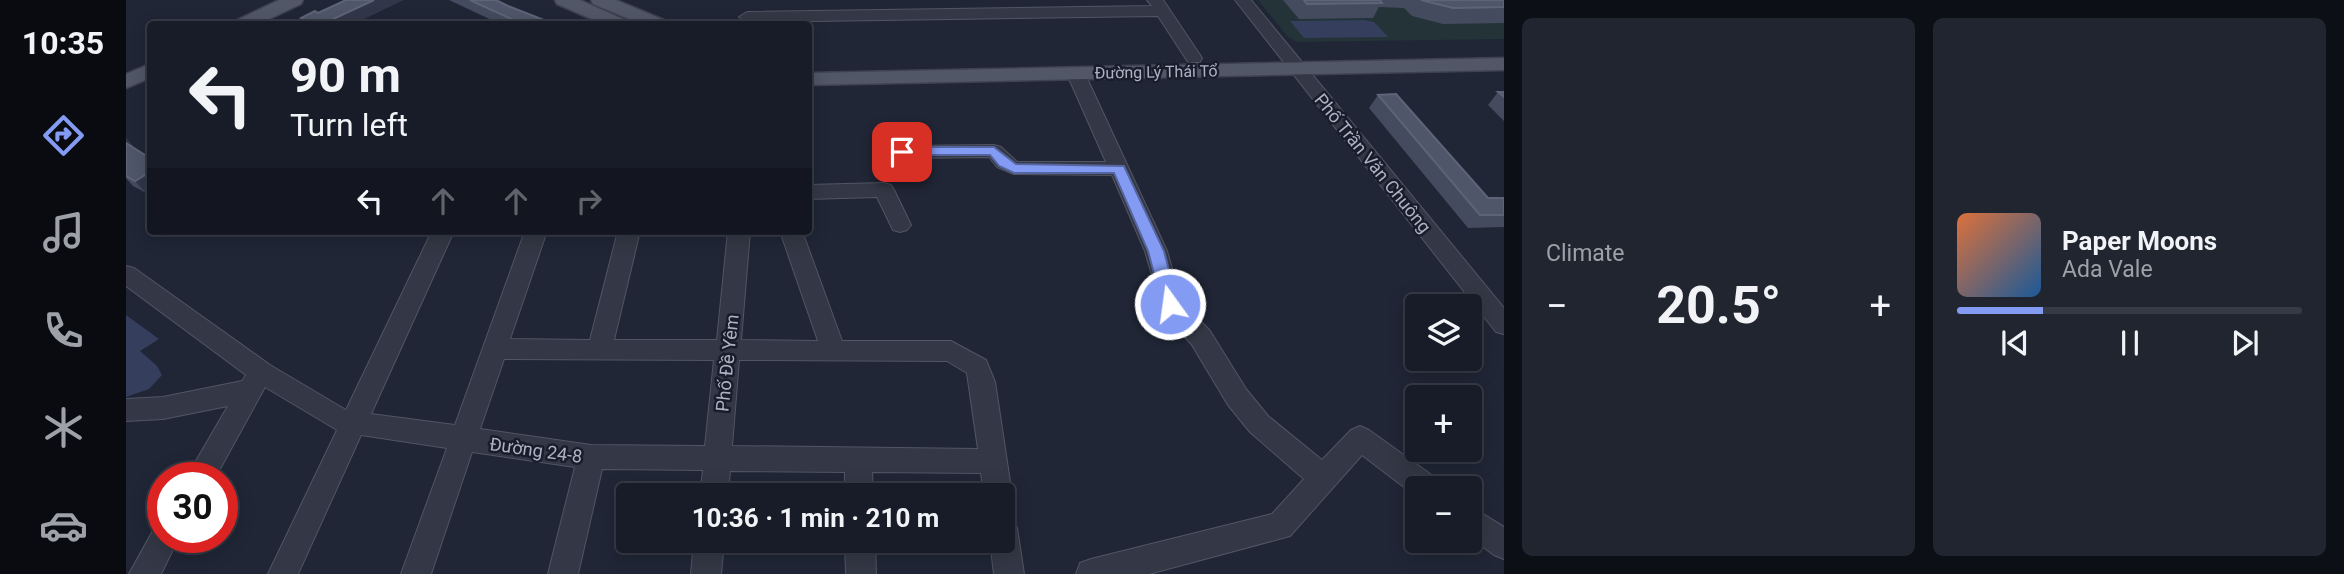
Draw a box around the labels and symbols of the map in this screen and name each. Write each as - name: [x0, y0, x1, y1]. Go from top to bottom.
- street label: Đường Lý Thái Tổ: [1094, 61, 1218, 83]
- street label: Phố Trần Văn Chuông: [1310, 89, 1436, 237]
- pin: [872, 122, 932, 182]
- position arrow: [1133, 267, 1207, 341]
- street label: Phố Đề Yêm: [711, 313, 743, 413]
- street label: Đường 24-8: [488, 433, 584, 467]
- speed limit sign: 30: [147, 462, 238, 553]

